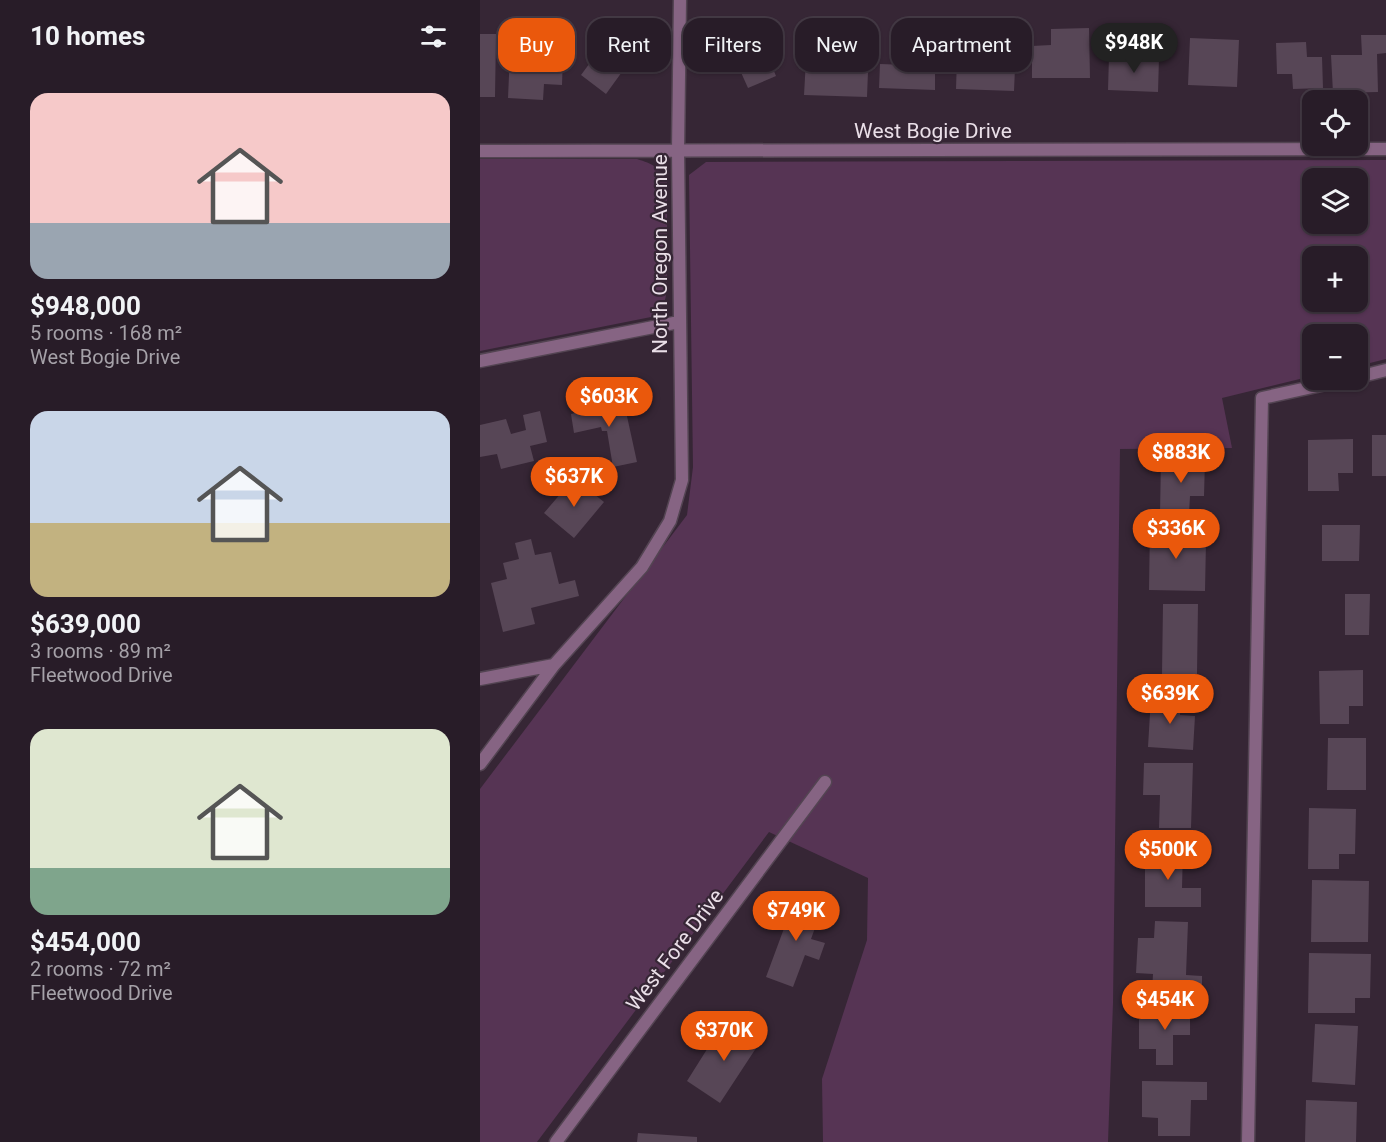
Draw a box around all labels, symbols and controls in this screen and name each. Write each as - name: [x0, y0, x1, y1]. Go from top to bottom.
- chip: Buy: [498, 18, 575, 72]
- chip: Rent: [587, 18, 671, 72]
- chip: Filters: [683, 18, 783, 72]
- chip: New: [795, 18, 879, 72]
- chip: Apartment: [891, 18, 1032, 72]
- icon: filters: [417, 20, 450, 53]
- text: 10 homes: [30, 21, 145, 51]
- pin: $948K: [1092, 23, 1176, 74]
- text: $948K: [1105, 30, 1163, 54]
- map controls: [1302, 90, 1368, 390]
- button: locate: [1302, 90, 1368, 156]
- street label: West Bogie Drive: [854, 119, 1012, 143]
- icon: home: [186, 132, 294, 240]
- street label: North Oregon Avenue: [648, 154, 672, 354]
- button: layers: [1302, 168, 1368, 234]
- button: +: [1302, 246, 1368, 312]
- text: $948,000: [30, 291, 141, 321]
- text: 5 rooms · 168 m²: [30, 321, 182, 345]
- button: −: [1302, 324, 1368, 390]
- text: West Bogie Drive: [30, 345, 180, 369]
- pin: $603K: [567, 377, 651, 428]
- text: $603K: [580, 384, 638, 408]
- pin: $883K: [1139, 433, 1223, 484]
- text: $883K: [1152, 440, 1210, 464]
- icon: home: [186, 450, 294, 558]
- pin: $637K: [532, 457, 616, 508]
- text: $637K: [545, 464, 603, 488]
- pin: $336K: [1134, 509, 1218, 560]
- text: $336K: [1147, 516, 1205, 540]
- text: $639,000: [30, 609, 141, 639]
- text: 3 rooms · 89 m²: [30, 639, 171, 663]
- text: Fleetwood Drive: [30, 663, 173, 687]
- pin: $639K: [1128, 674, 1212, 725]
- text: $639K: [1141, 681, 1199, 705]
- icon: home: [186, 768, 294, 876]
- pin: $500K: [1126, 830, 1210, 881]
- text: $500K: [1139, 837, 1197, 861]
- street label: West Fore Drive: [621, 884, 729, 1016]
- pin: $749K: [754, 891, 838, 942]
- text: $749K: [767, 898, 825, 922]
- text: $454,000: [30, 927, 141, 957]
- text: 2 rooms · 72 m²: [30, 957, 171, 981]
- pin: $454K: [1123, 980, 1207, 1031]
- text: Fleetwood Drive: [30, 981, 173, 1005]
- text: $454K: [1136, 987, 1194, 1011]
- pin: $370K: [682, 1011, 766, 1062]
- text: $370K: [695, 1018, 753, 1042]

